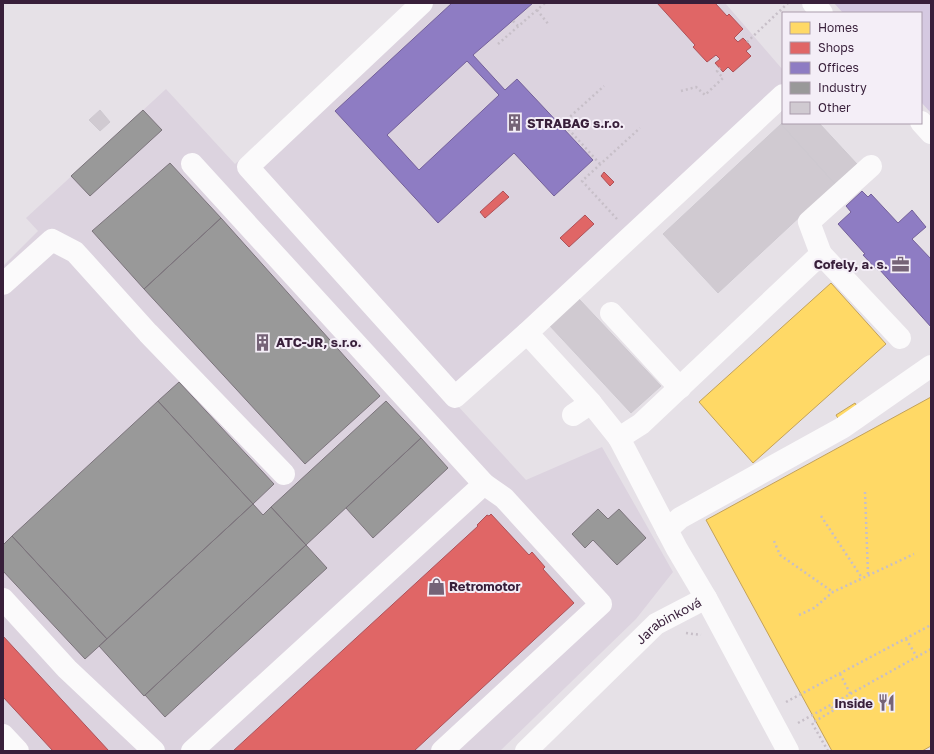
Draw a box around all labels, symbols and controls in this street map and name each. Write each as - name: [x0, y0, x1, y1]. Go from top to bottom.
- legend: [782, 12, 922, 124]
- text: Homes: [818, 20, 858, 35]
- text: Shops: [818, 40, 854, 55]
- text: Offices: [818, 60, 859, 75]
- text: Industry: [818, 80, 867, 95]
- text: Other: [818, 100, 851, 115]
- building icon: STRABAG s.r.o.: [504, 113, 524, 133]
- place label: STRABAG s.r.o.: [527, 115, 624, 131]
- office icon: Cofely, a. s.: [891, 254, 911, 274]
- place label: Cofely, a. s.: [814, 256, 888, 272]
- building icon: ATC-JR, s.r.o.: [253, 332, 273, 352]
- place label: ATC-JR, s.r.o.: [276, 334, 362, 350]
- shop icon: Retromotor: [426, 576, 446, 596]
- place label: Retromotor: [449, 578, 521, 594]
- street label: Jarabinková: [632, 594, 704, 647]
- restaurant icon: Inside: [876, 693, 896, 713]
- place label: Inside: [834, 695, 873, 711]

